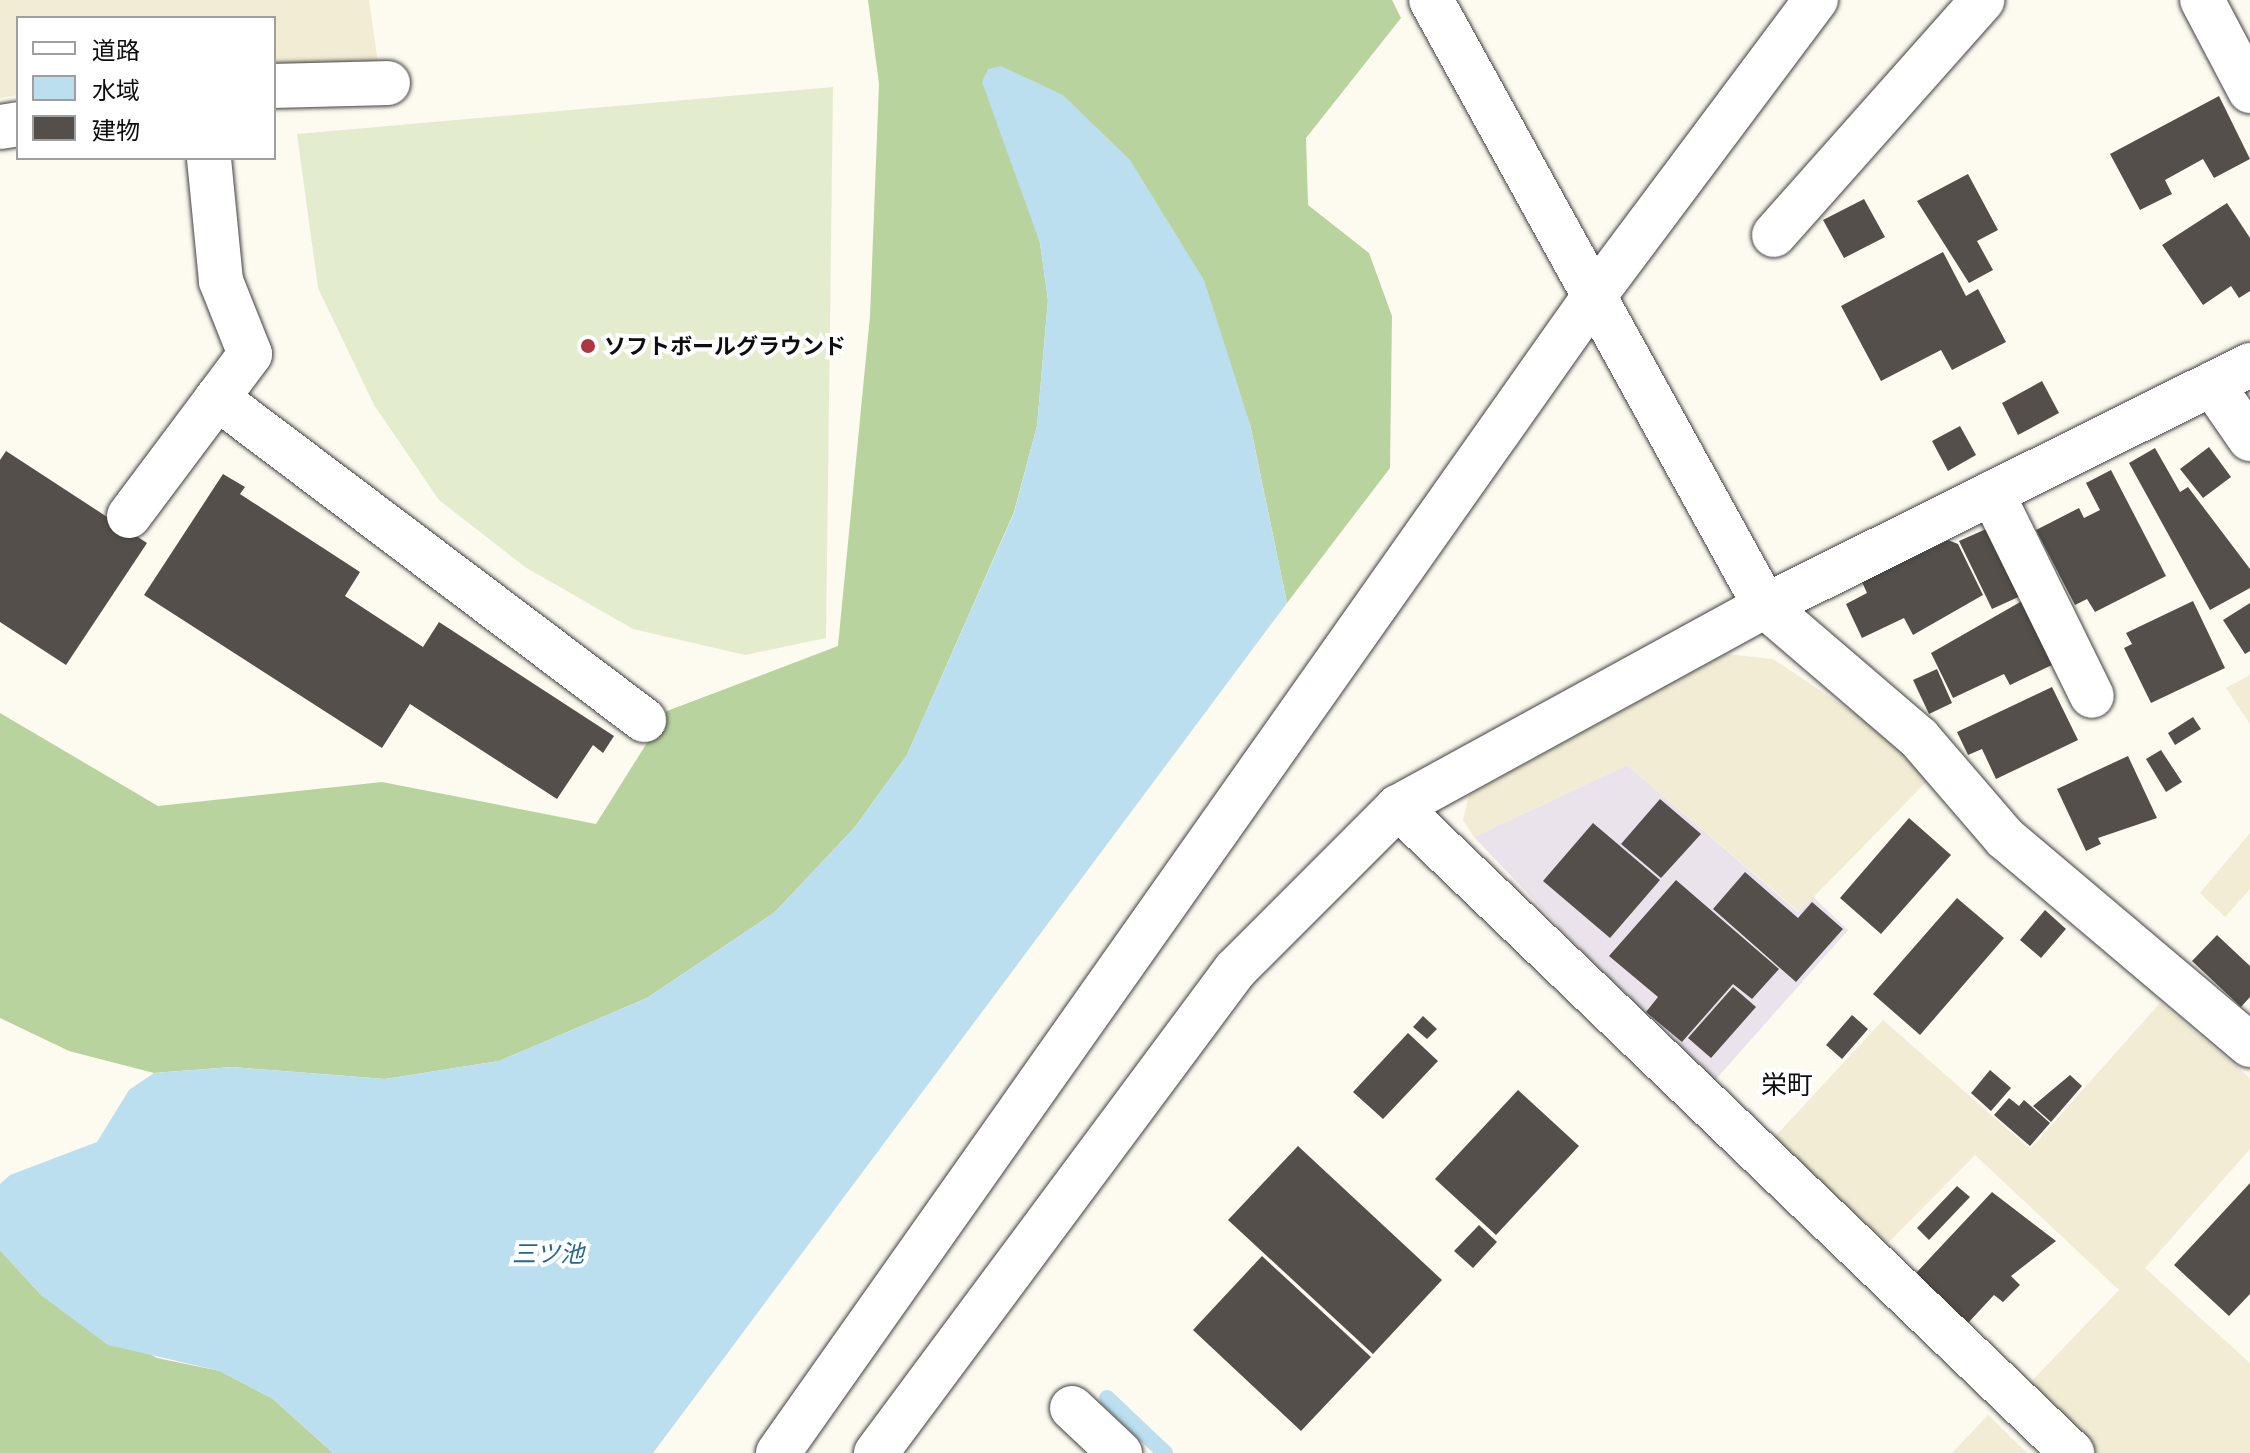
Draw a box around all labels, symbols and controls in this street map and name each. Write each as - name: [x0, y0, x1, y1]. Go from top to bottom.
- legend: [16, 16, 276, 160]
- text: 道路: [92, 34, 140, 66]
- text: 水域: [92, 74, 140, 106]
- text: 建物: [92, 114, 140, 146]
- place label: ソフトボールグラウンド: [604, 333, 846, 359]
- marker: ソフトボールグラウンド: [579, 337, 597, 355]
- district label: 栄町: [1761, 1069, 1813, 1101]
- water label: 三ツ池: [512, 1240, 584, 1268]

